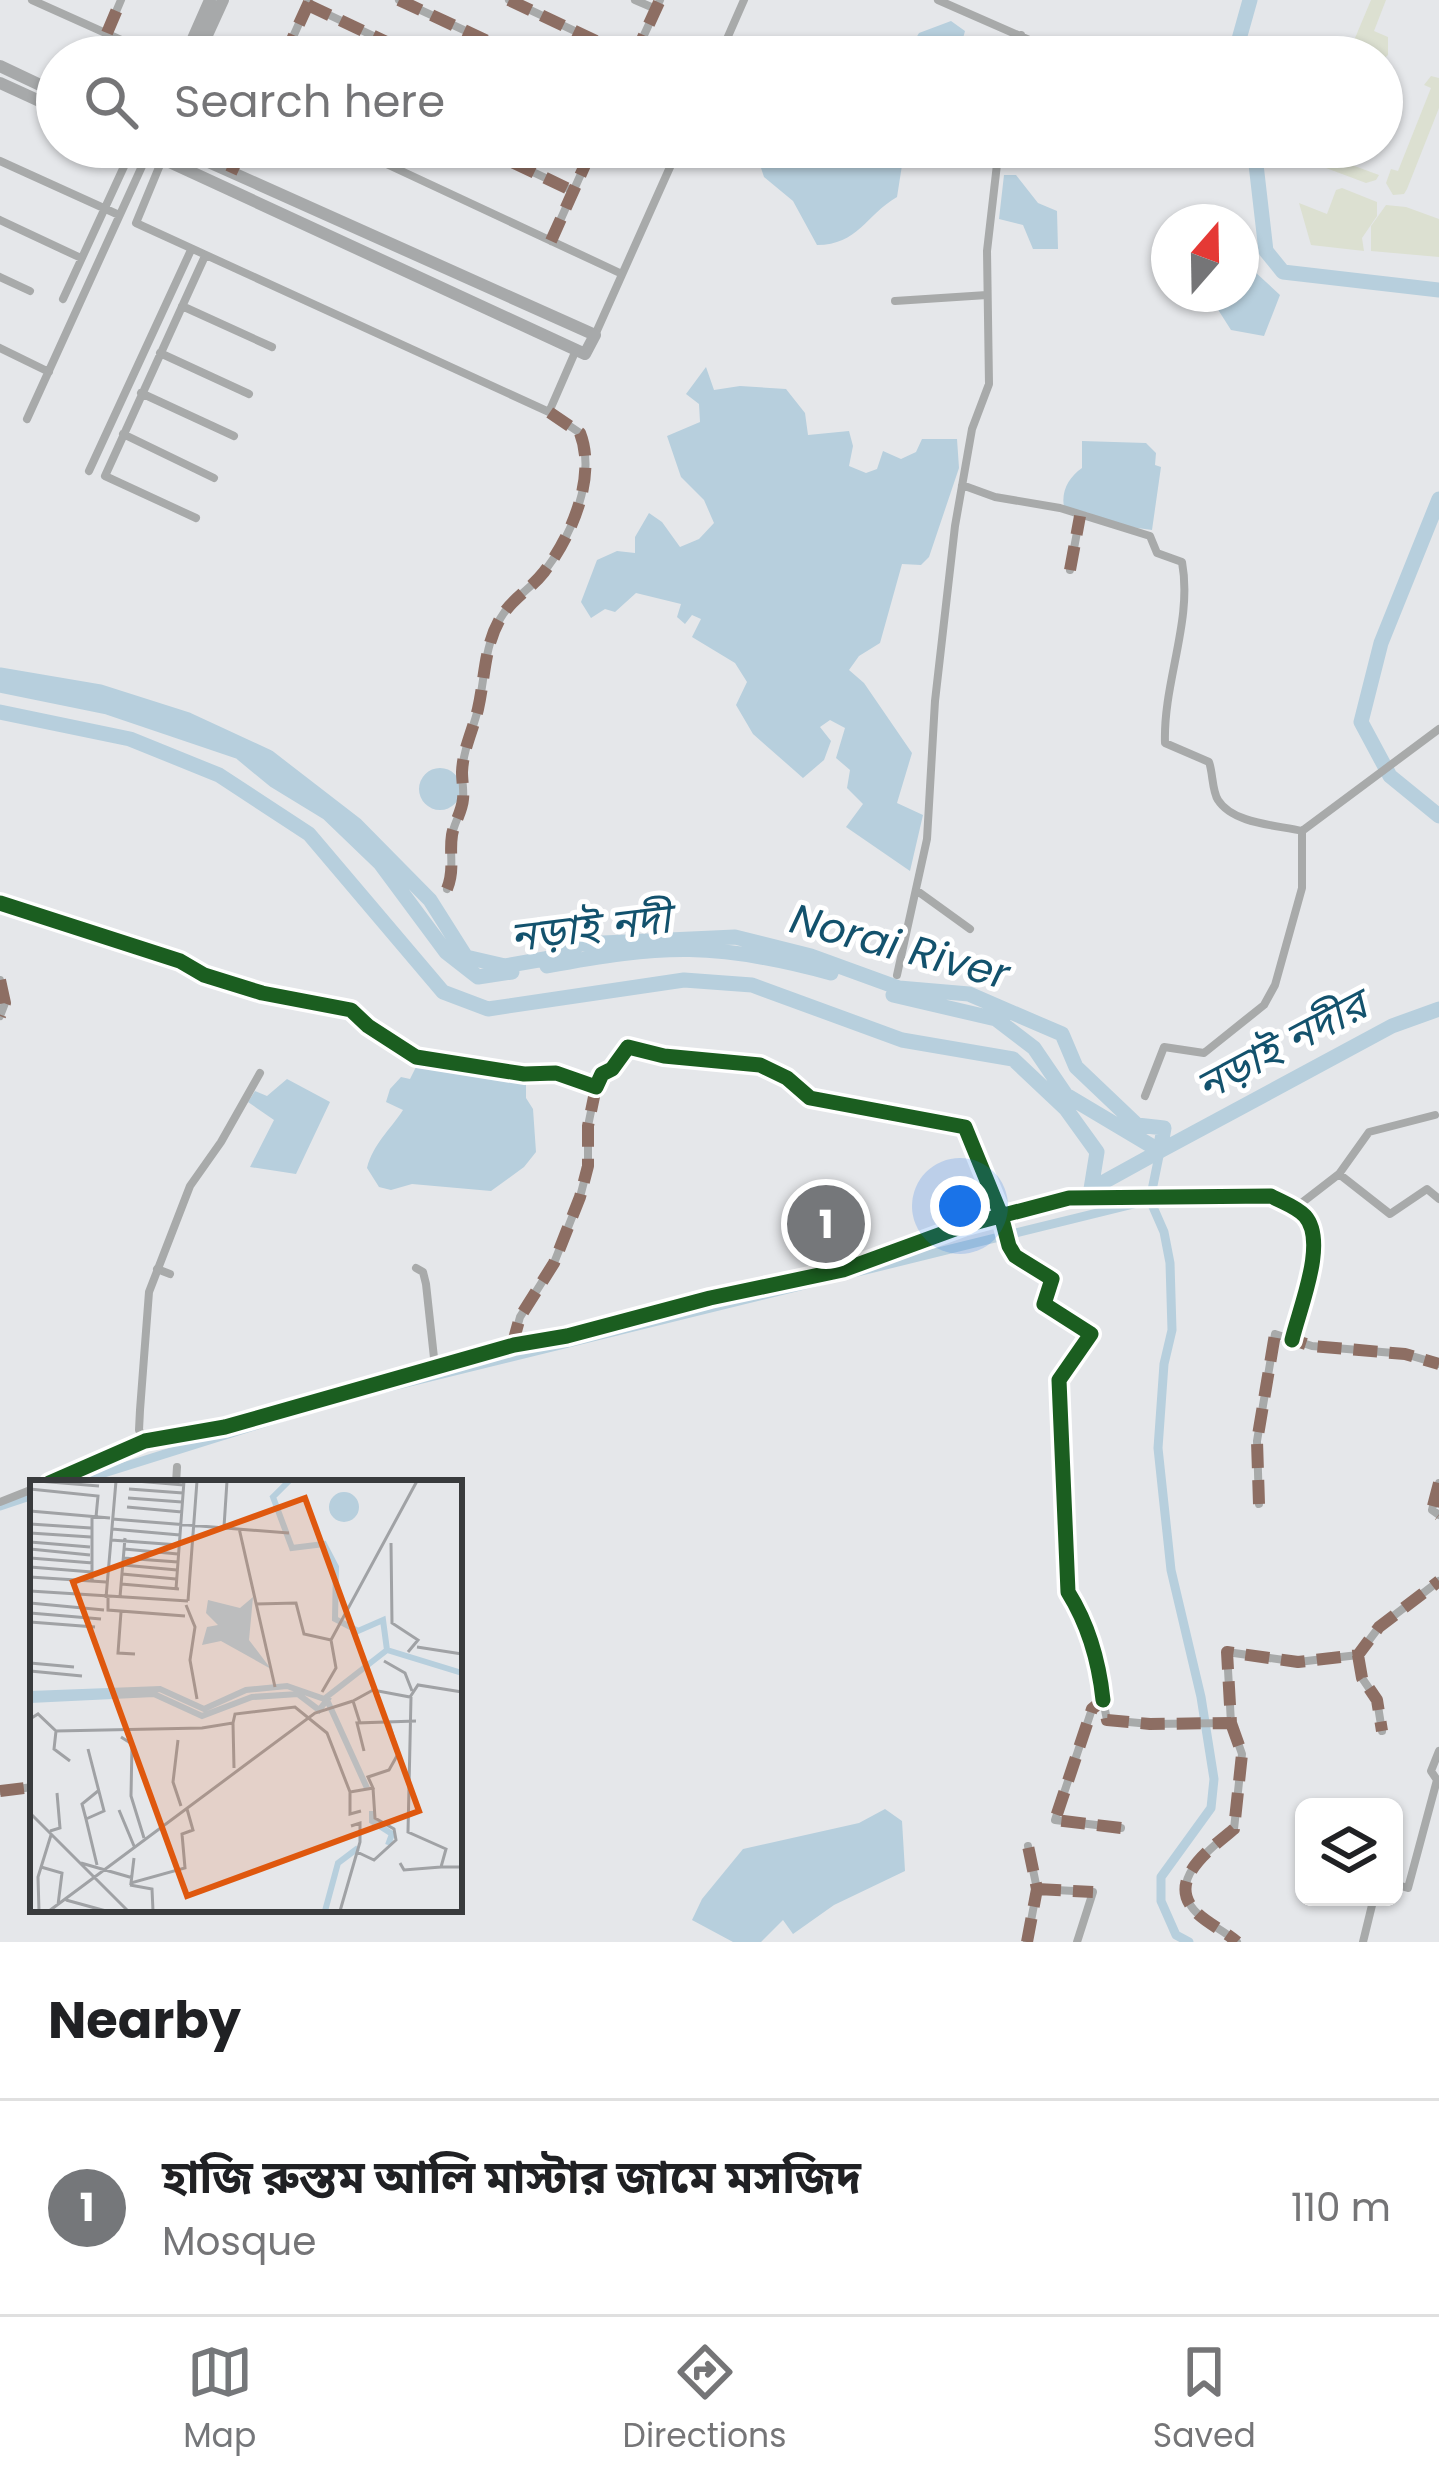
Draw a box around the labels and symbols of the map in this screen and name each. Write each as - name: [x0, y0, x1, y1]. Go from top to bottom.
- north arrow: [1151, 204, 1259, 312]
- water label: নড়াই নদী: [507, 887, 681, 967]
- water label: Norai River: [784, 889, 1017, 1004]
- water label: নড়াই নদীর: [1185, 972, 1383, 1115]
- your location: [930, 1176, 990, 1236]
- pin: 1: [787, 1179, 865, 1269]
- inset map: [30, 1480, 462, 1912]

